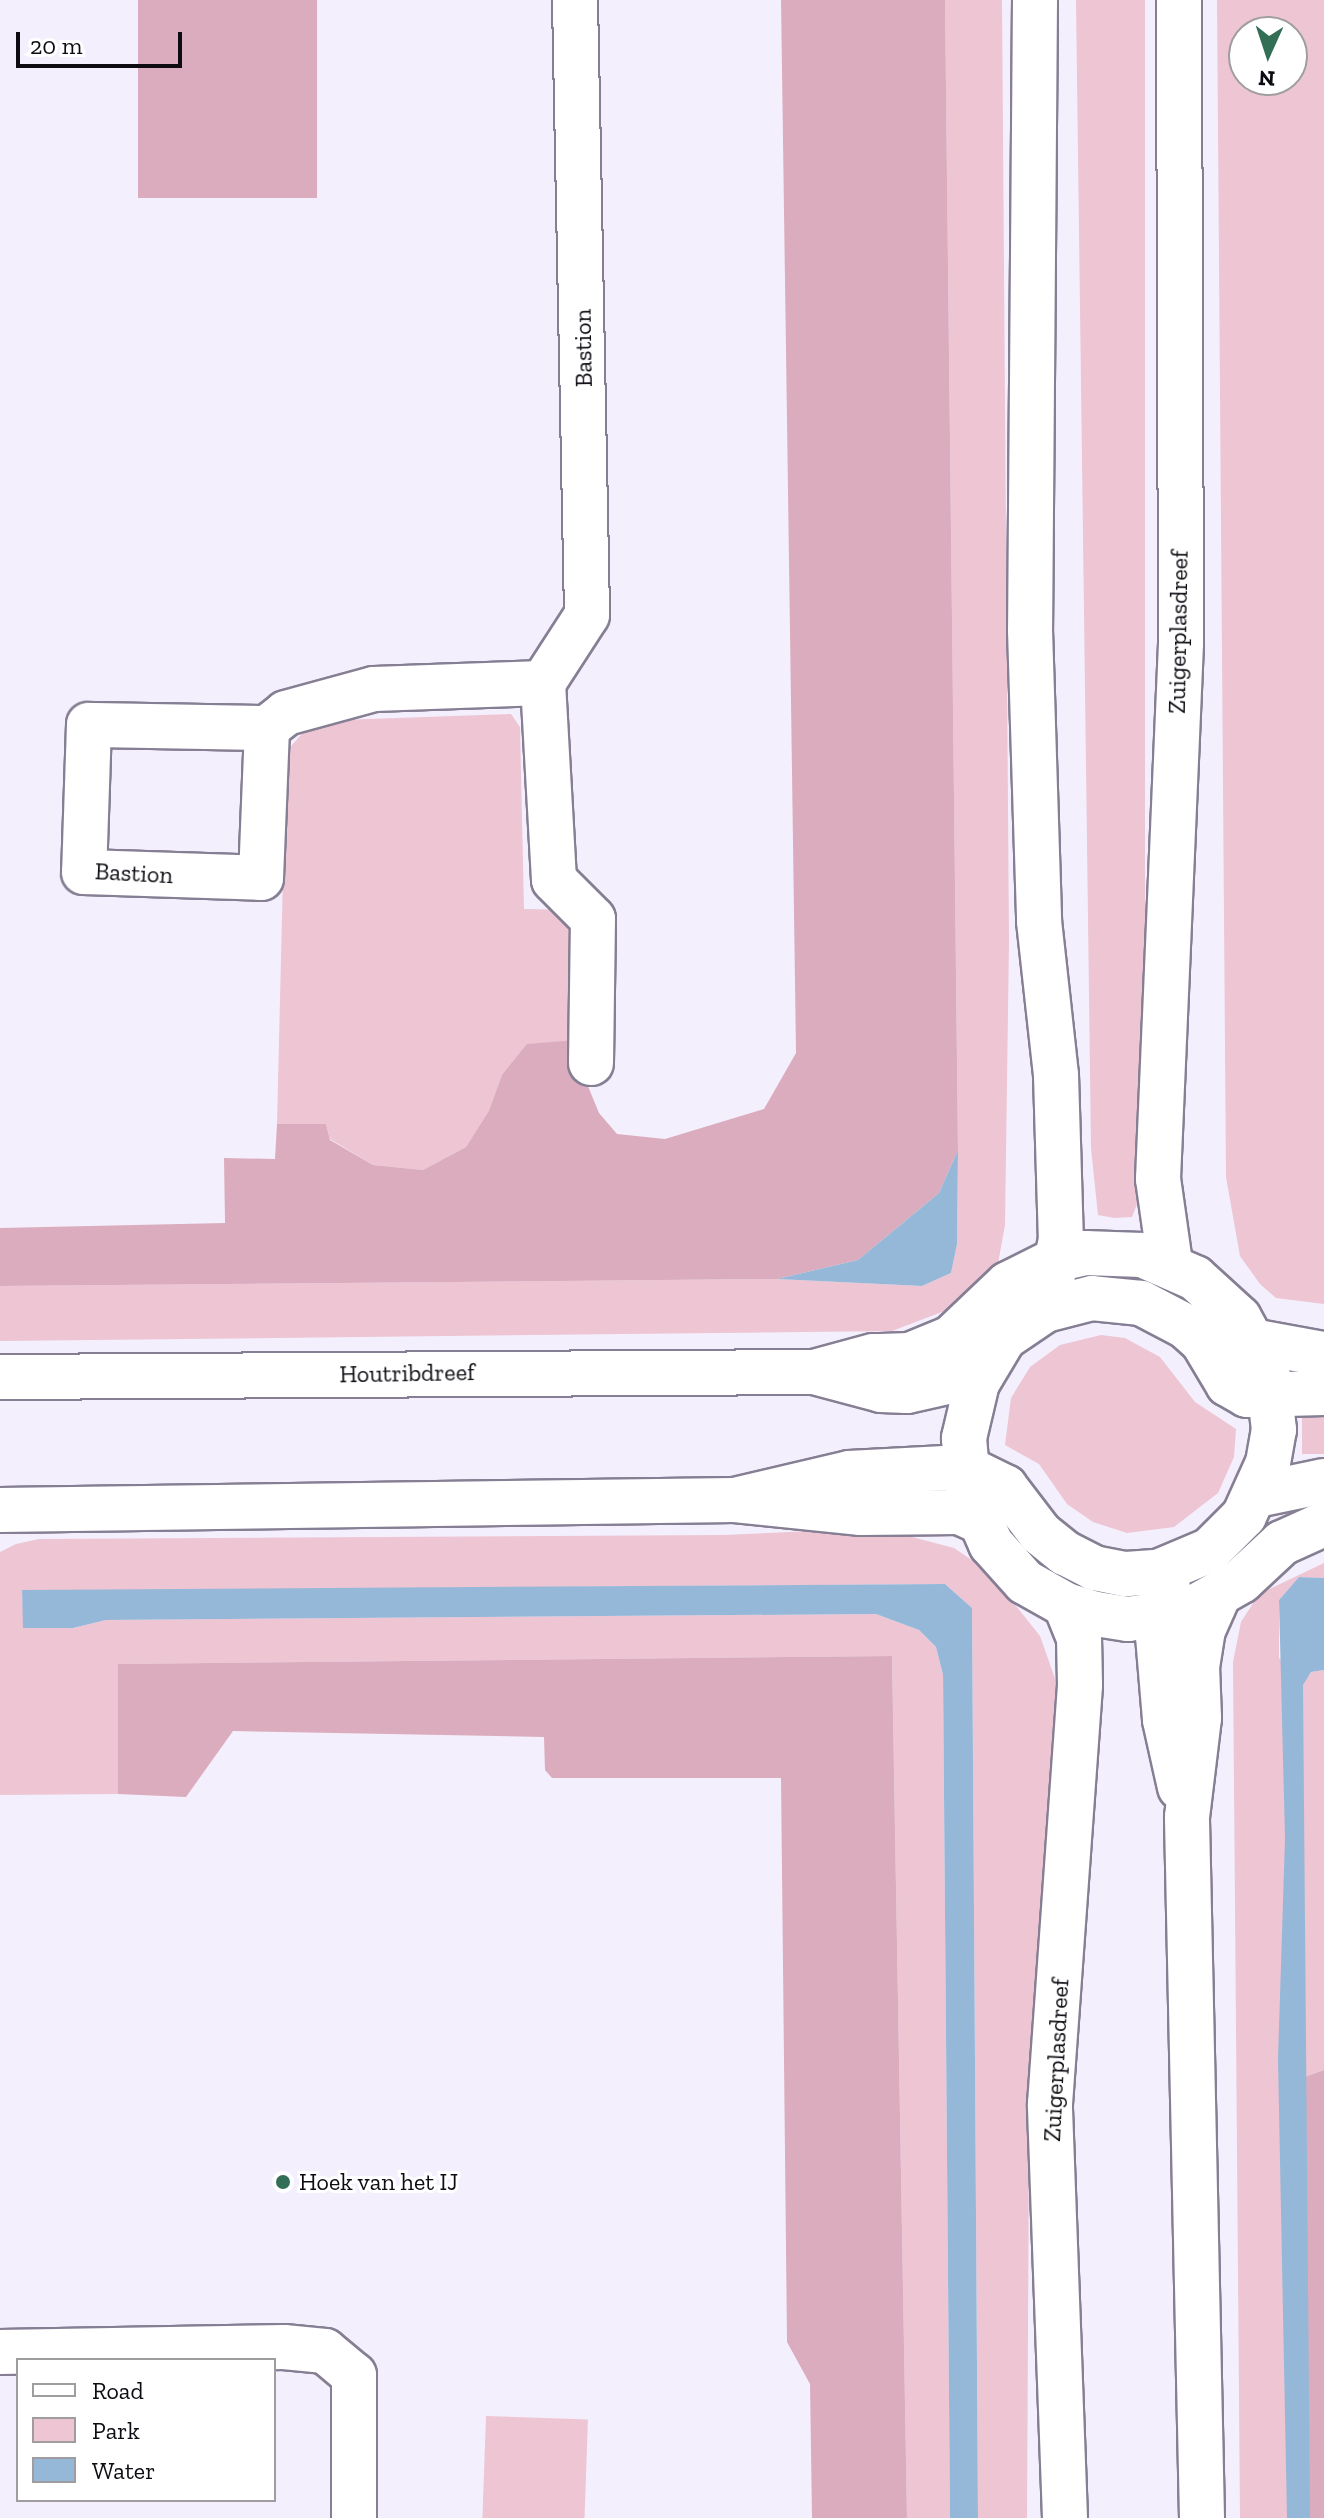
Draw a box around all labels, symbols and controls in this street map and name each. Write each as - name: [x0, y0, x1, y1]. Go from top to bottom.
- scale bar: [20, 16, 186, 66]
- north arrow: [1228, 16, 1308, 96]
- text: 20 m: [30, 31, 82, 60]
- text: N: [1258, 65, 1276, 92]
- street label: Bastion: [568, 309, 598, 387]
- street label: Zuigerplasdreef: [1162, 550, 1194, 714]
- street label: Bastion: [94, 857, 174, 889]
- street label: Houtribdreef: [339, 1357, 475, 1389]
- street label: Zuigerplasdreef: [1037, 1978, 1075, 2142]
- place label: Hoek van het IJ: [299, 2168, 459, 2196]
- marker: Hoek van het IJ: [274, 2173, 292, 2191]
- legend: [16, 2358, 276, 2502]
- text: Road: [92, 2376, 144, 2405]
- text: Park: [92, 2416, 140, 2445]
- text: Water: [92, 2456, 155, 2485]

